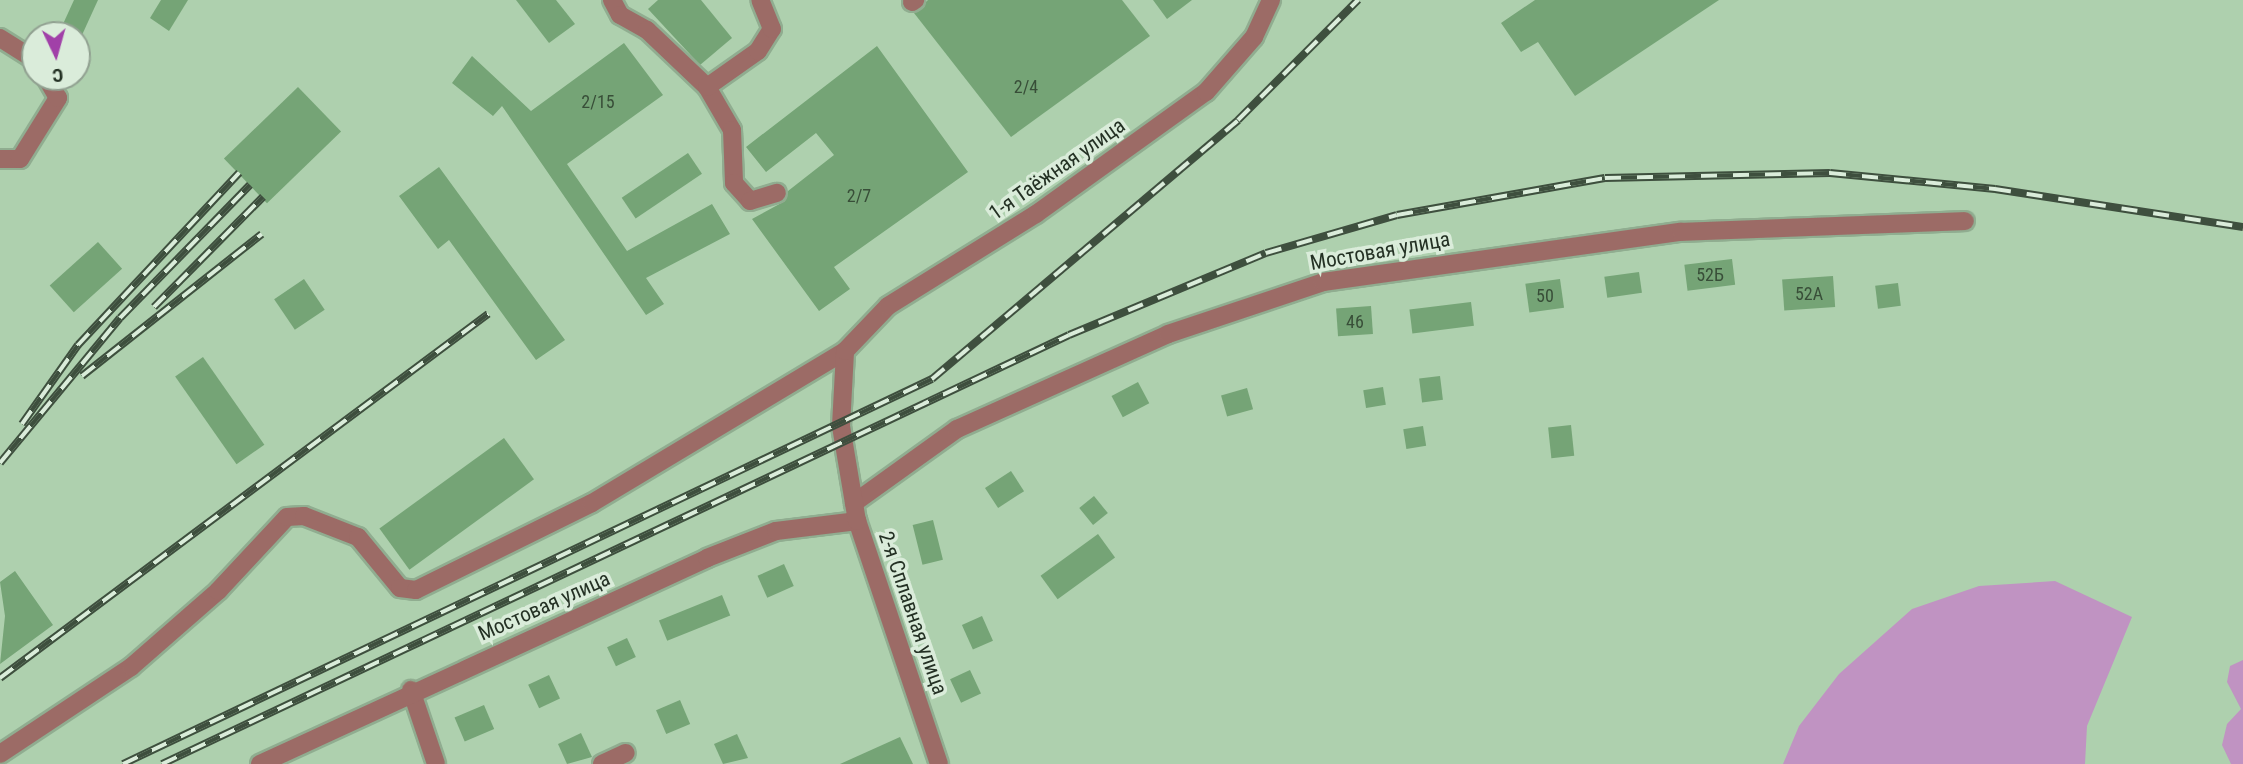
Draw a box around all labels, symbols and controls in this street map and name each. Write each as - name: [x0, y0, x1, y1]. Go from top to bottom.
- north arrow: [21, 21, 91, 91]
- text: С: [51, 63, 64, 87]
- house number: 2/4: [1014, 76, 1038, 98]
- house number: 2/15: [581, 91, 615, 113]
- street label: 1-я Таёжная улица: [984, 113, 1130, 225]
- house number: 2/7: [847, 185, 871, 207]
- street label: Мостовая улица: [1308, 226, 1452, 276]
- house number: 52Б: [1696, 264, 1724, 286]
- house number: 52А: [1795, 283, 1823, 305]
- house number: 50: [1536, 285, 1554, 307]
- house number: 46: [1346, 311, 1364, 333]
- street label: 2-я Сплавная улица: [873, 528, 953, 698]
- street label: Мостовая улица: [474, 566, 614, 646]

